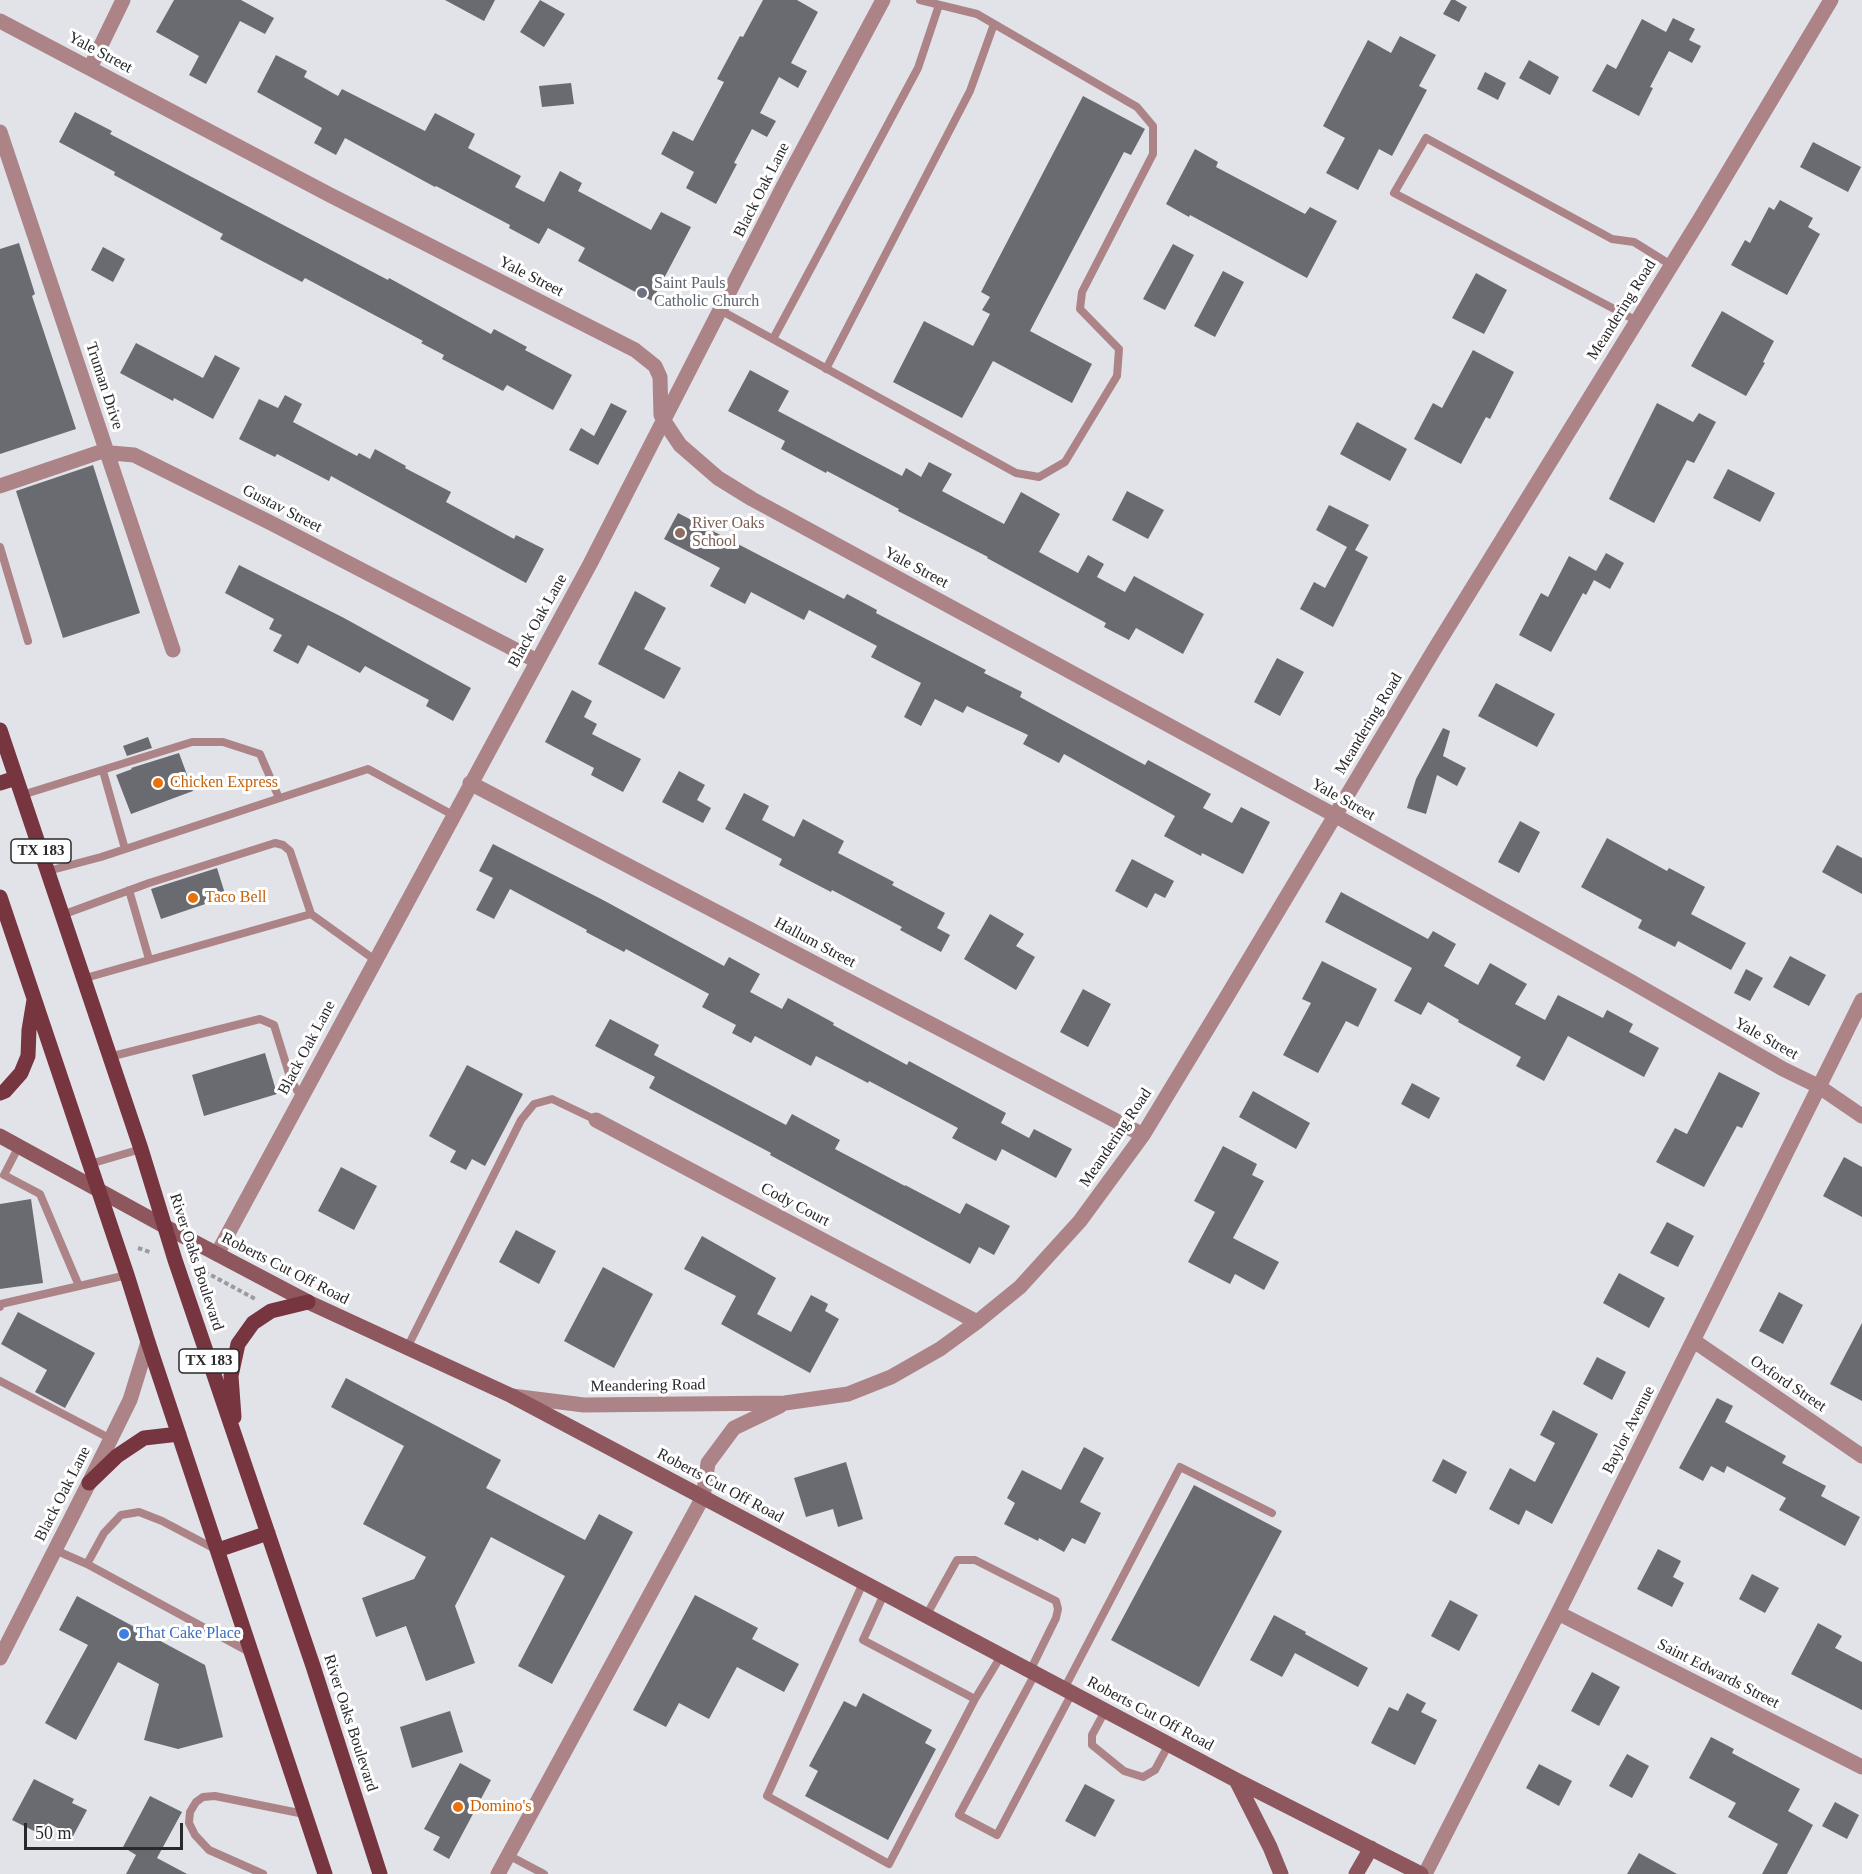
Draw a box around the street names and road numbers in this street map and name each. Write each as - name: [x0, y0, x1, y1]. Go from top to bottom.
- street label: Yale Street: [65, 28, 135, 78]
- street label: Black Oak Lane: [730, 139, 794, 241]
- street label: Yale Street: [495, 253, 567, 301]
- street label: Meandering Road: [1583, 256, 1661, 364]
- street label: Truman Drive: [81, 340, 127, 432]
- street label: Gustav Street: [239, 481, 325, 537]
- street label: Yale Street: [881, 543, 951, 593]
- street label: Black Oak Lane: [504, 571, 572, 671]
- street label: Meandering Road: [1331, 670, 1407, 778]
- street label: Yale Street: [1308, 775, 1378, 825]
- road number: TX 183: [11, 839, 71, 863]
- street label: Hallum Street: [771, 914, 859, 972]
- street label: Black Oak Lane: [274, 998, 340, 1098]
- street label: Yale Street: [1731, 1014, 1801, 1064]
- street label: Meandering Road: [1076, 1085, 1156, 1191]
- street label: Cody Court: [757, 1179, 833, 1231]
- street label: River Oaks Boulevard: [165, 1191, 227, 1333]
- street label: Roberts Cut Off Road: [218, 1229, 352, 1309]
- road number: TX 183: [179, 1349, 239, 1373]
- street label: Oxford Street: [1746, 1352, 1830, 1416]
- street label: Meandering Road: [590, 1375, 706, 1397]
- street label: Baylor Avenue: [1599, 1383, 1659, 1477]
- street label: Black Oak Lane: [31, 1443, 95, 1545]
- street label: Roberts Cut Off Road: [653, 1445, 787, 1527]
- street label: Saint Edwards Street: [1654, 1635, 1782, 1713]
- street label: River Oaks Boulevard: [319, 1652, 381, 1794]
- street label: Roberts Cut Off Road: [1083, 1673, 1217, 1755]

